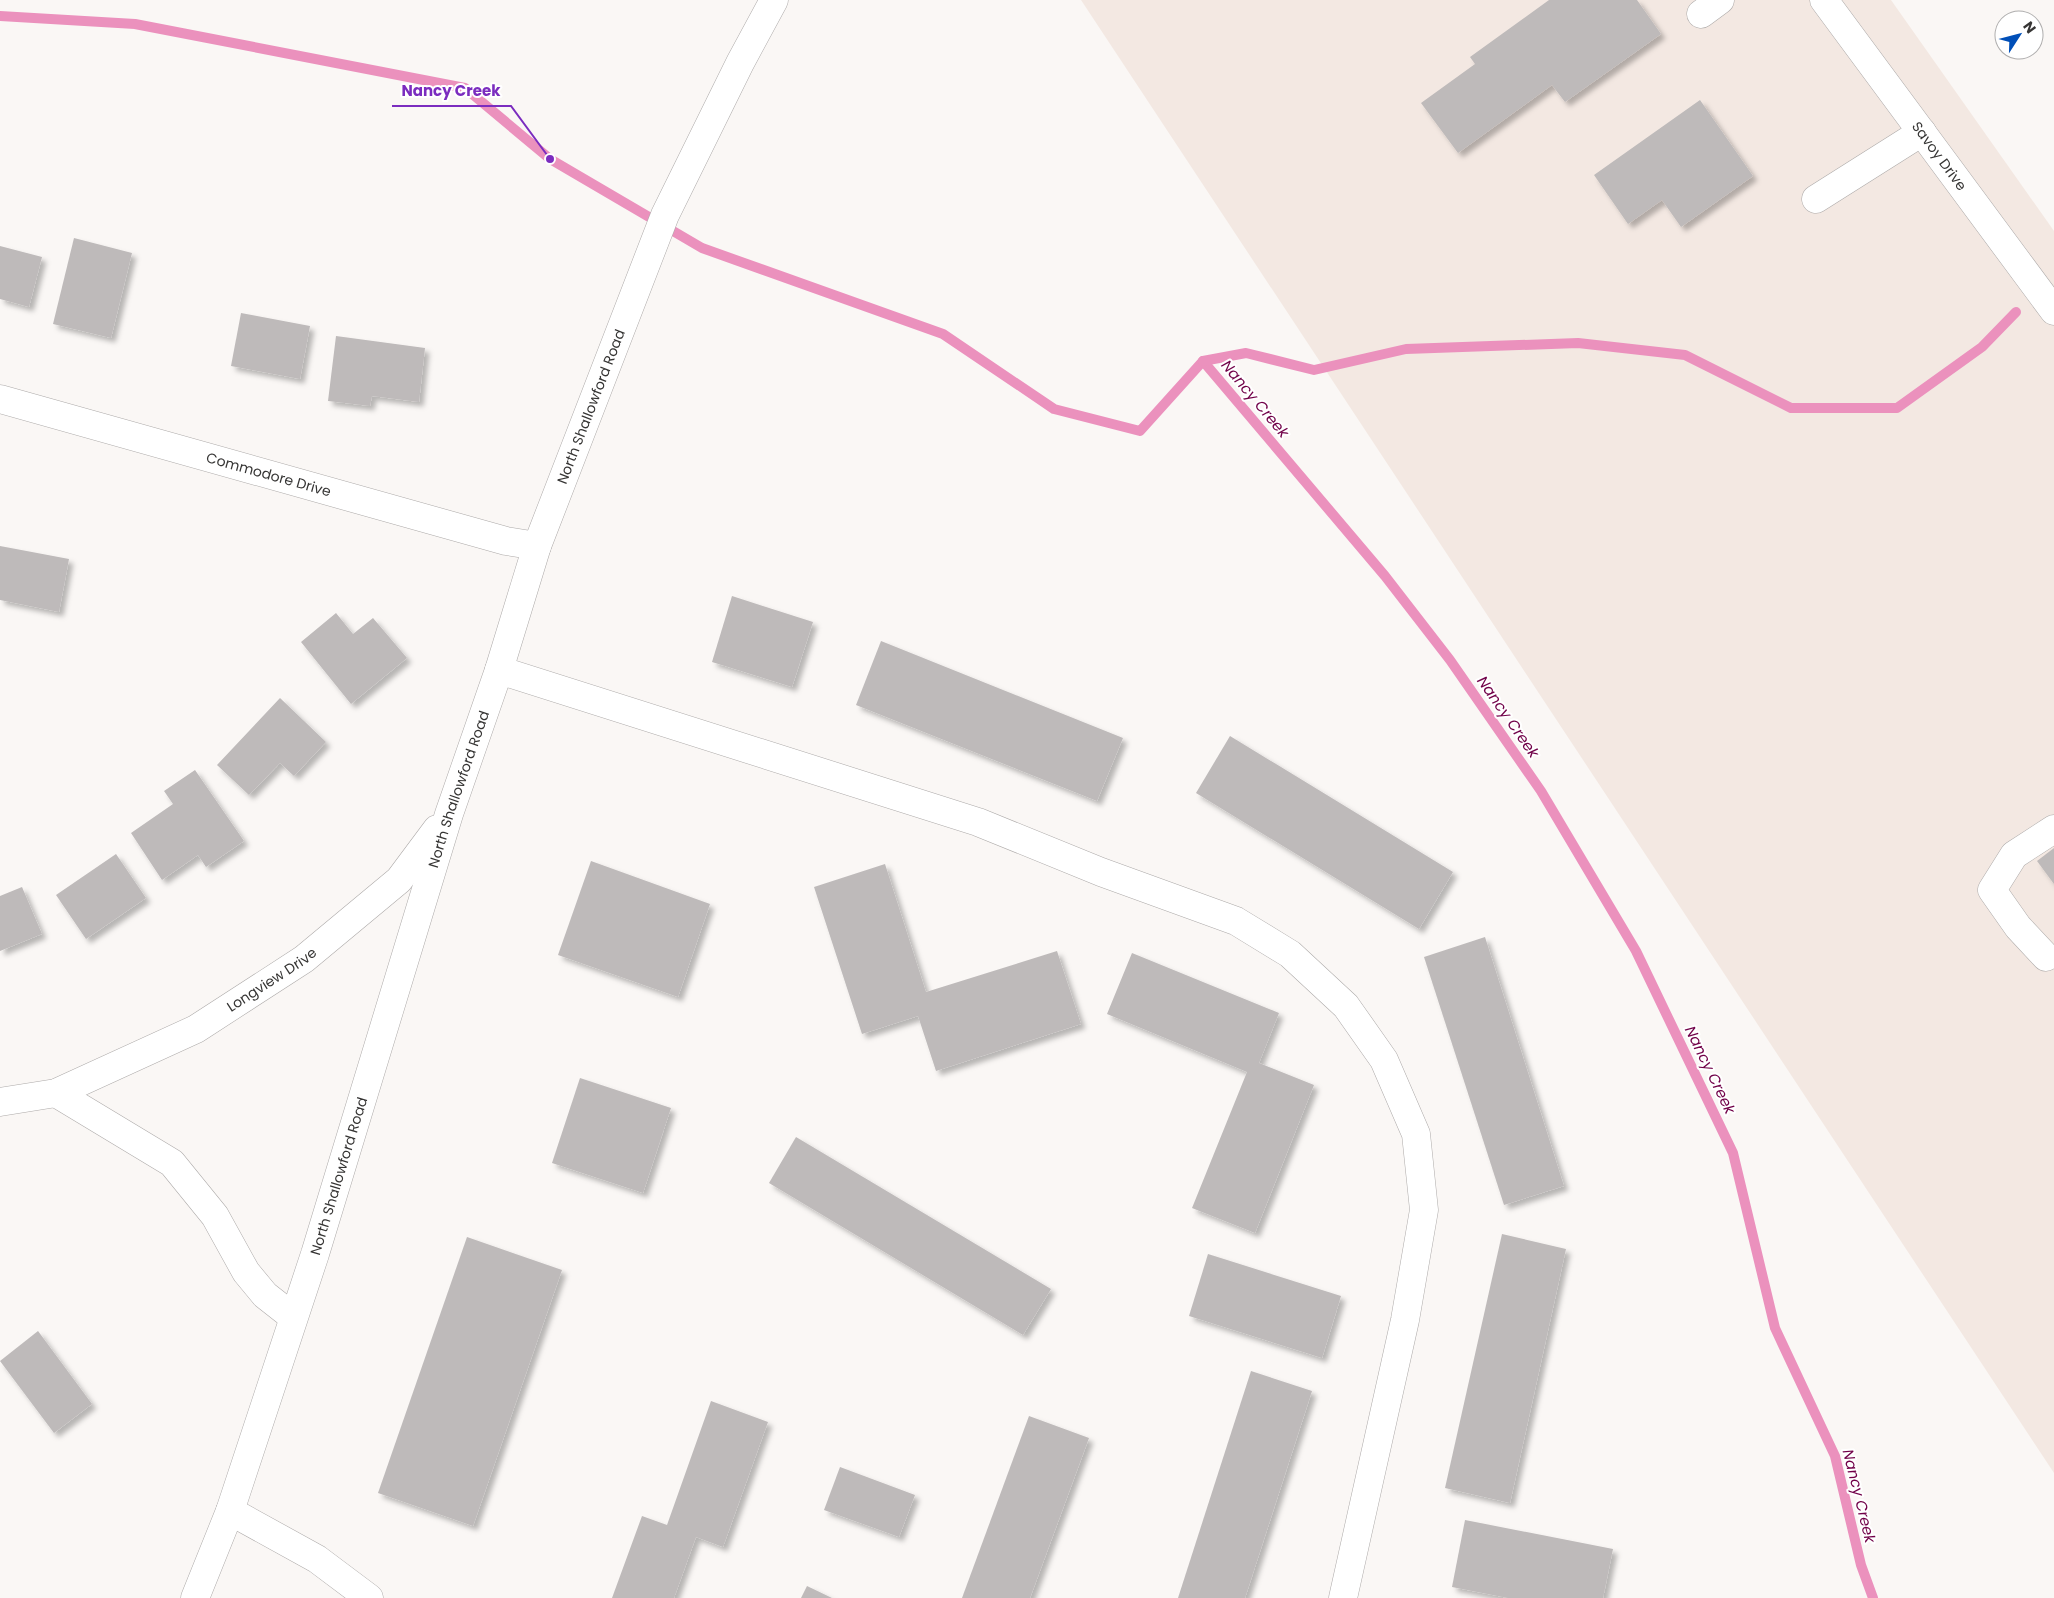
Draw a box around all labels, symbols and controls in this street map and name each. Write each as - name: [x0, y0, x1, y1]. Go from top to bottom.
- north arrow: [1994, 10, 2044, 60]
- text: N: [2018, 17, 2041, 37]
- callout: Nancy Creek: [392, 76, 511, 106]
- text: Nancy Creek: [402, 80, 501, 101]
- street label: Savoy Drive: [1907, 117, 1972, 195]
- street label: North Shallowford Road: [552, 326, 630, 487]
- water label: Nancy Creek: [1217, 355, 1295, 443]
- street label: Commodore Drive: [204, 447, 334, 502]
- water label: Nancy Creek: [1472, 671, 1545, 763]
- street label: North Shallowford Road: [423, 708, 494, 870]
- street label: Longview Drive: [223, 942, 321, 1016]
- water label: Nancy Creek: [1680, 1022, 1741, 1119]
- street label: North Shallowford Road: [305, 1094, 372, 1258]
- water label: Nancy Creek: [1838, 1447, 1882, 1546]

